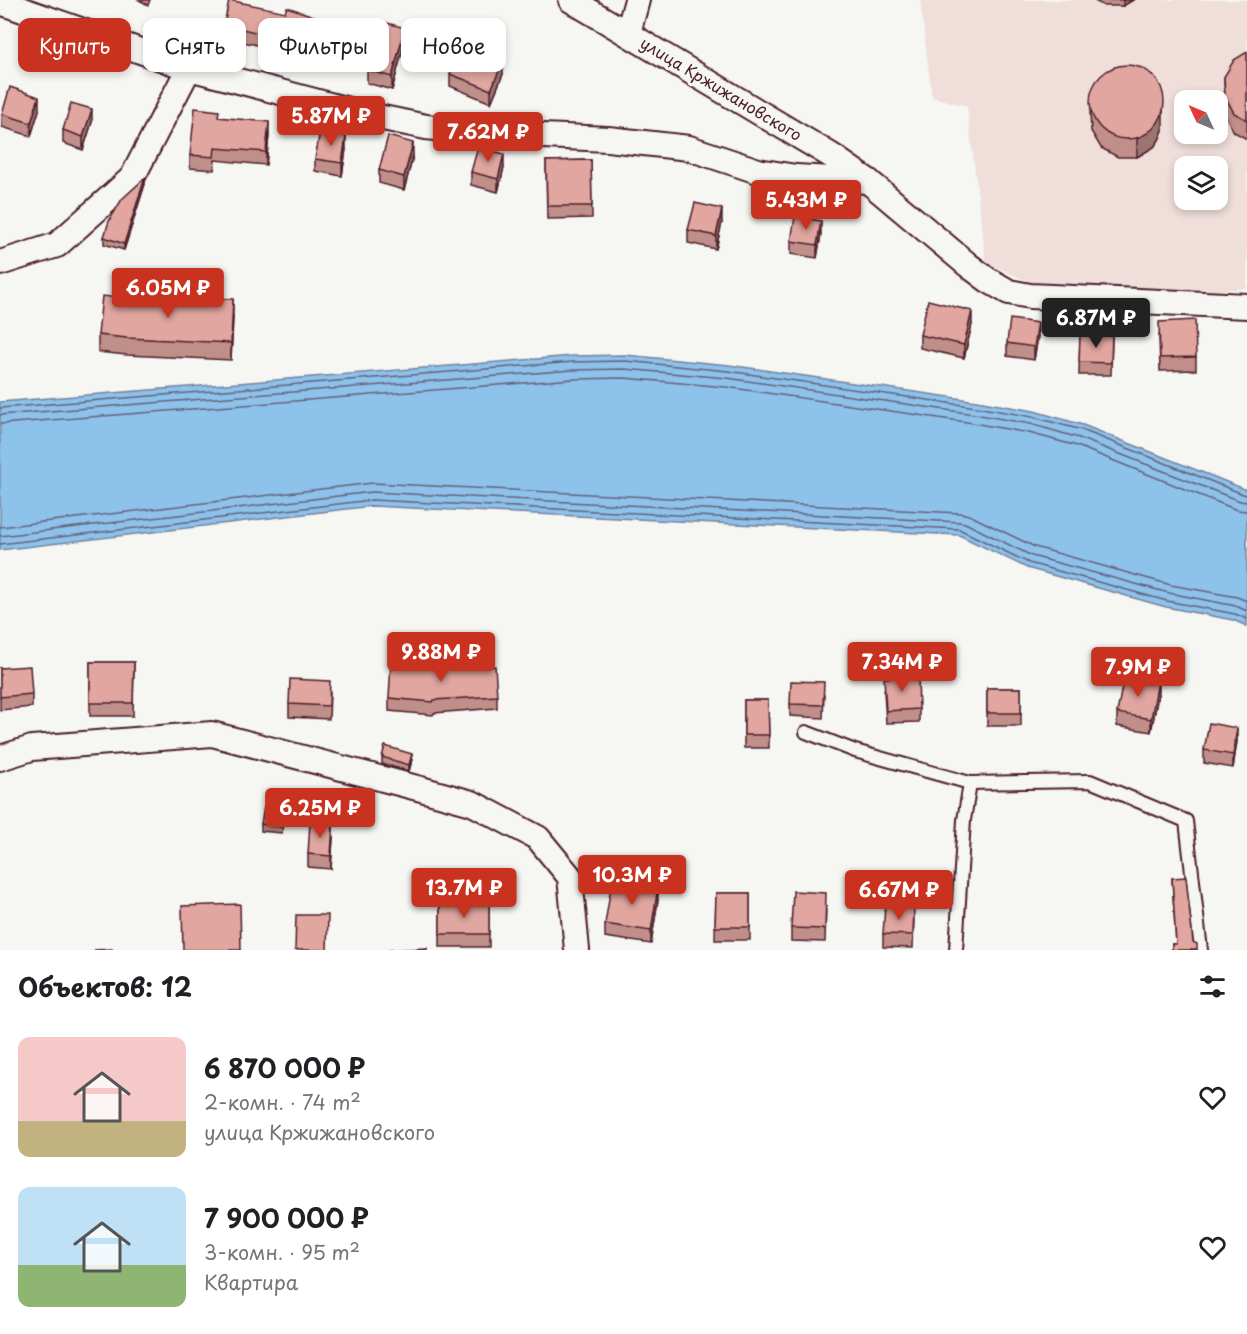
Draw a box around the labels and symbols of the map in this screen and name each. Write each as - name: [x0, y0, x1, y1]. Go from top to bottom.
- street label: улица Кржижановского: [636, 30, 807, 146]
- north arrow: [1174, 90, 1228, 144]
- pin: 5.87M ₽: [276, 96, 386, 147]
- pin: 7.62M ₽: [433, 112, 543, 163]
- pin: 5.43M ₽: [751, 180, 861, 231]
- pin: 6.05M ₽: [113, 268, 223, 319]
- pin: 6.87M ₽: [1041, 298, 1151, 349]
- pin: 9.88M ₽: [386, 632, 496, 683]
- pin: 7.34M ₽: [847, 642, 957, 693]
- pin: 7.9M ₽: [1089, 647, 1187, 698]
- pin: 6.25M ₽: [265, 788, 375, 839]
- pin: 10.3M ₽: [577, 855, 687, 906]
- pin: 13.7M ₽: [409, 868, 519, 919]
- pin: 6.67M ₽: [844, 870, 954, 921]

